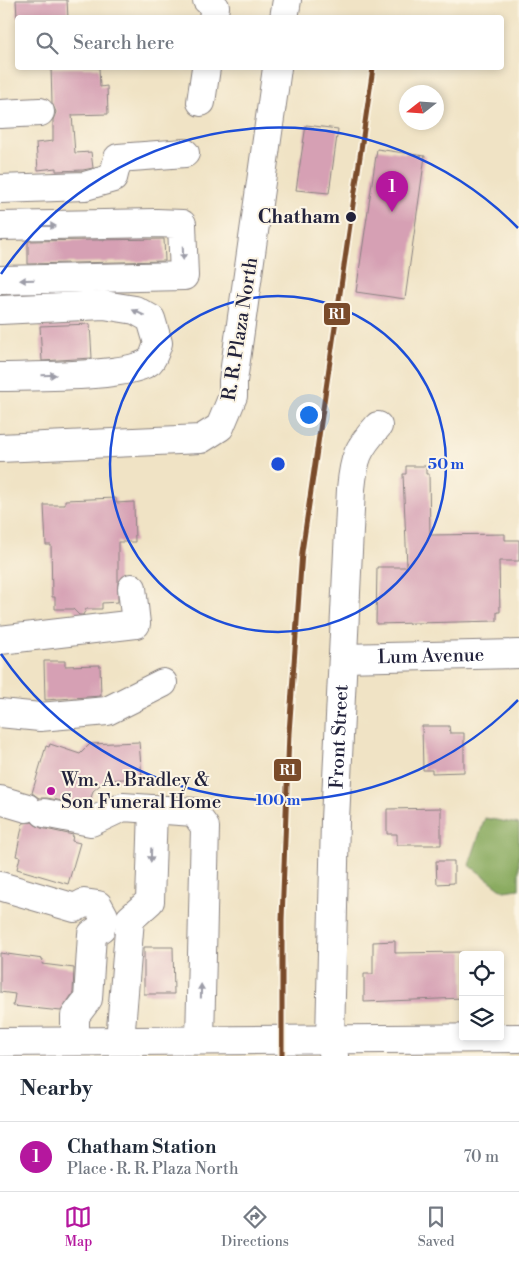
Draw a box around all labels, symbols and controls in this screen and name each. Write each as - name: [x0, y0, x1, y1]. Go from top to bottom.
- search box: [15, 15, 504, 70]
- icon: search: [33, 29, 61, 57]
- text: Search here: [73, 31, 174, 55]
- north arrow: [399, 85, 444, 130]
- pin: 1: [376, 171, 408, 212]
- place label: Chatham: [258, 205, 340, 229]
- marker: Chatham: [344, 210, 358, 224]
- one-way arrow: [41, 222, 57, 230]
- one-way arrow: [180, 246, 188, 262]
- street label: R. R. Plaza North: [217, 255, 263, 403]
- one-way arrow: [19, 276, 35, 284]
- line badge: R1: [323, 302, 351, 326]
- text: R1: [328, 306, 346, 324]
- one-way arrow: [132, 308, 146, 316]
- one-way arrow: [41, 370, 57, 378]
- your location: [296, 402, 322, 428]
- centre of rings: [269, 455, 287, 473]
- text: 50 m: [428, 455, 464, 474]
- street label: Lum Avenue: [377, 643, 485, 669]
- street label: Front Street: [325, 684, 354, 789]
- line badge: R1: [273, 758, 302, 782]
- text: R1: [279, 762, 297, 780]
- place label: Wm. A. Bradley & Son Funeral Home: [60, 768, 221, 814]
- marker: Wm. A. Bradley & Son Funeral Home: [45, 785, 57, 797]
- text: 100 m: [256, 791, 301, 810]
- one-way arrow: [147, 847, 155, 863]
- map controls: [459, 951, 504, 1041]
- button: locate: [459, 951, 504, 996]
- one-way arrow: [197, 982, 205, 998]
- button: layers: [459, 996, 504, 1041]
- text: Nearby: [20, 1076, 93, 1102]
- text: Chatham Station: [67, 1135, 216, 1159]
- text: 1: [32, 1147, 40, 1167]
- text: 70 m: [463, 1147, 499, 1167]
- text: Place · R. R. Plaza North: [67, 1159, 238, 1179]
- tab: Map: [64, 1203, 92, 1251]
- tab: Directions: [221, 1203, 289, 1251]
- tab: Saved: [418, 1203, 455, 1251]

